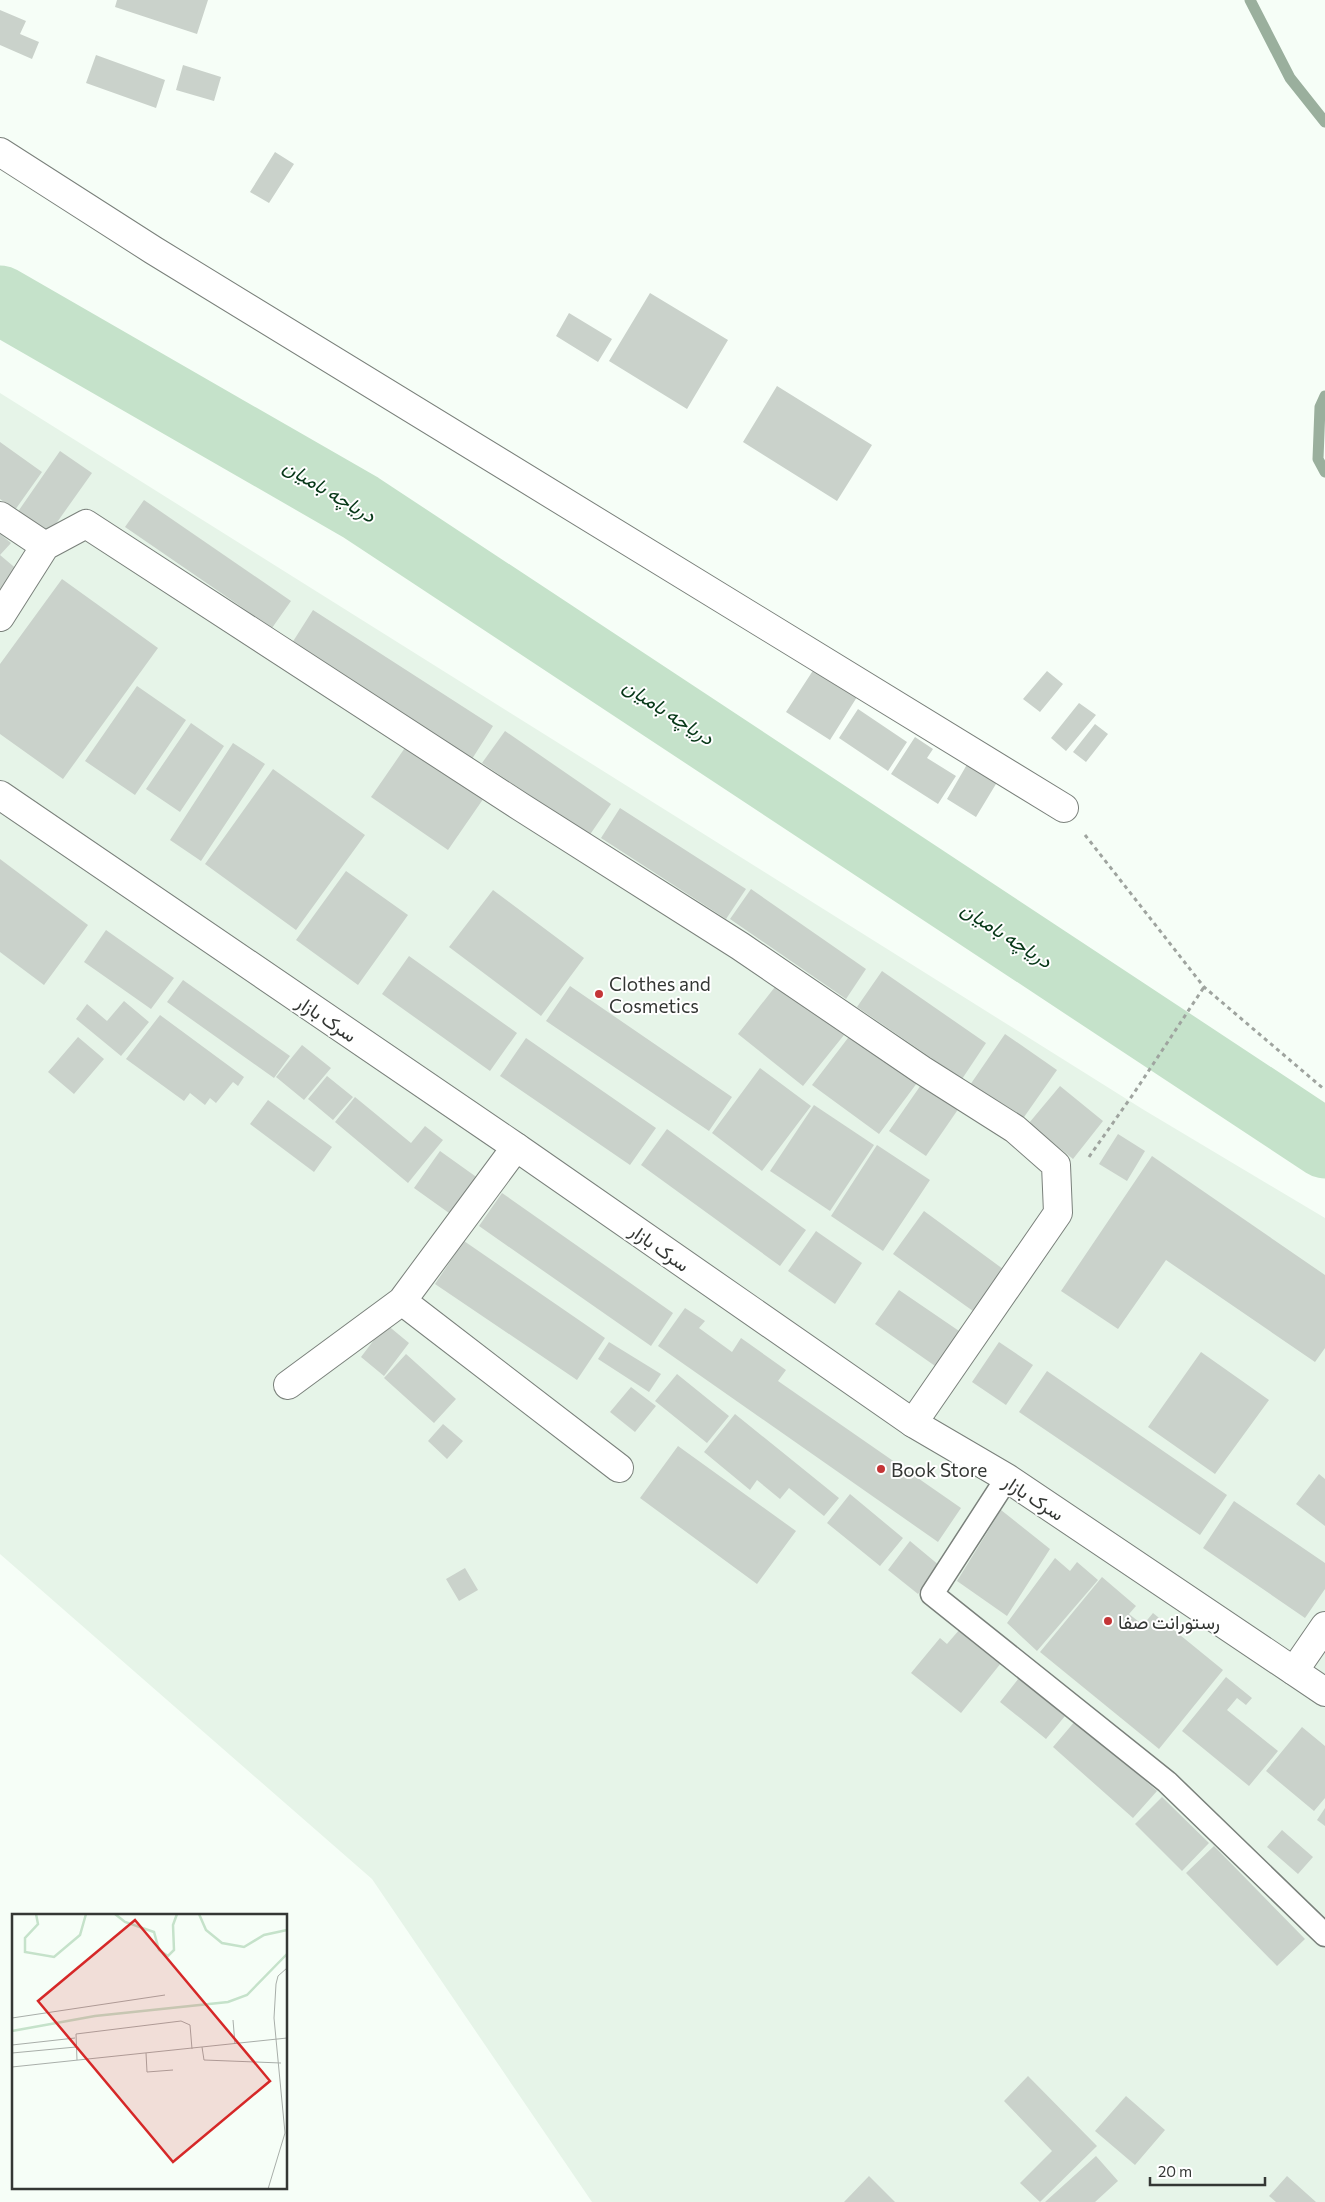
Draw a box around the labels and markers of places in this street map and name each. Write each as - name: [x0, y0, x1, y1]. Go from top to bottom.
- place label: Clothes and Cosmetics: [609, 972, 711, 1017]
- marker: Clothes and Cosmetics: [593, 988, 605, 1000]
- place label: Book Store: [891, 1458, 987, 1481]
- marker: Book Store: [875, 1463, 887, 1475]
- place label: رستورانت صفا: [1118, 1610, 1220, 1634]
- marker: رستورانت صفا: [1102, 1615, 1114, 1627]

